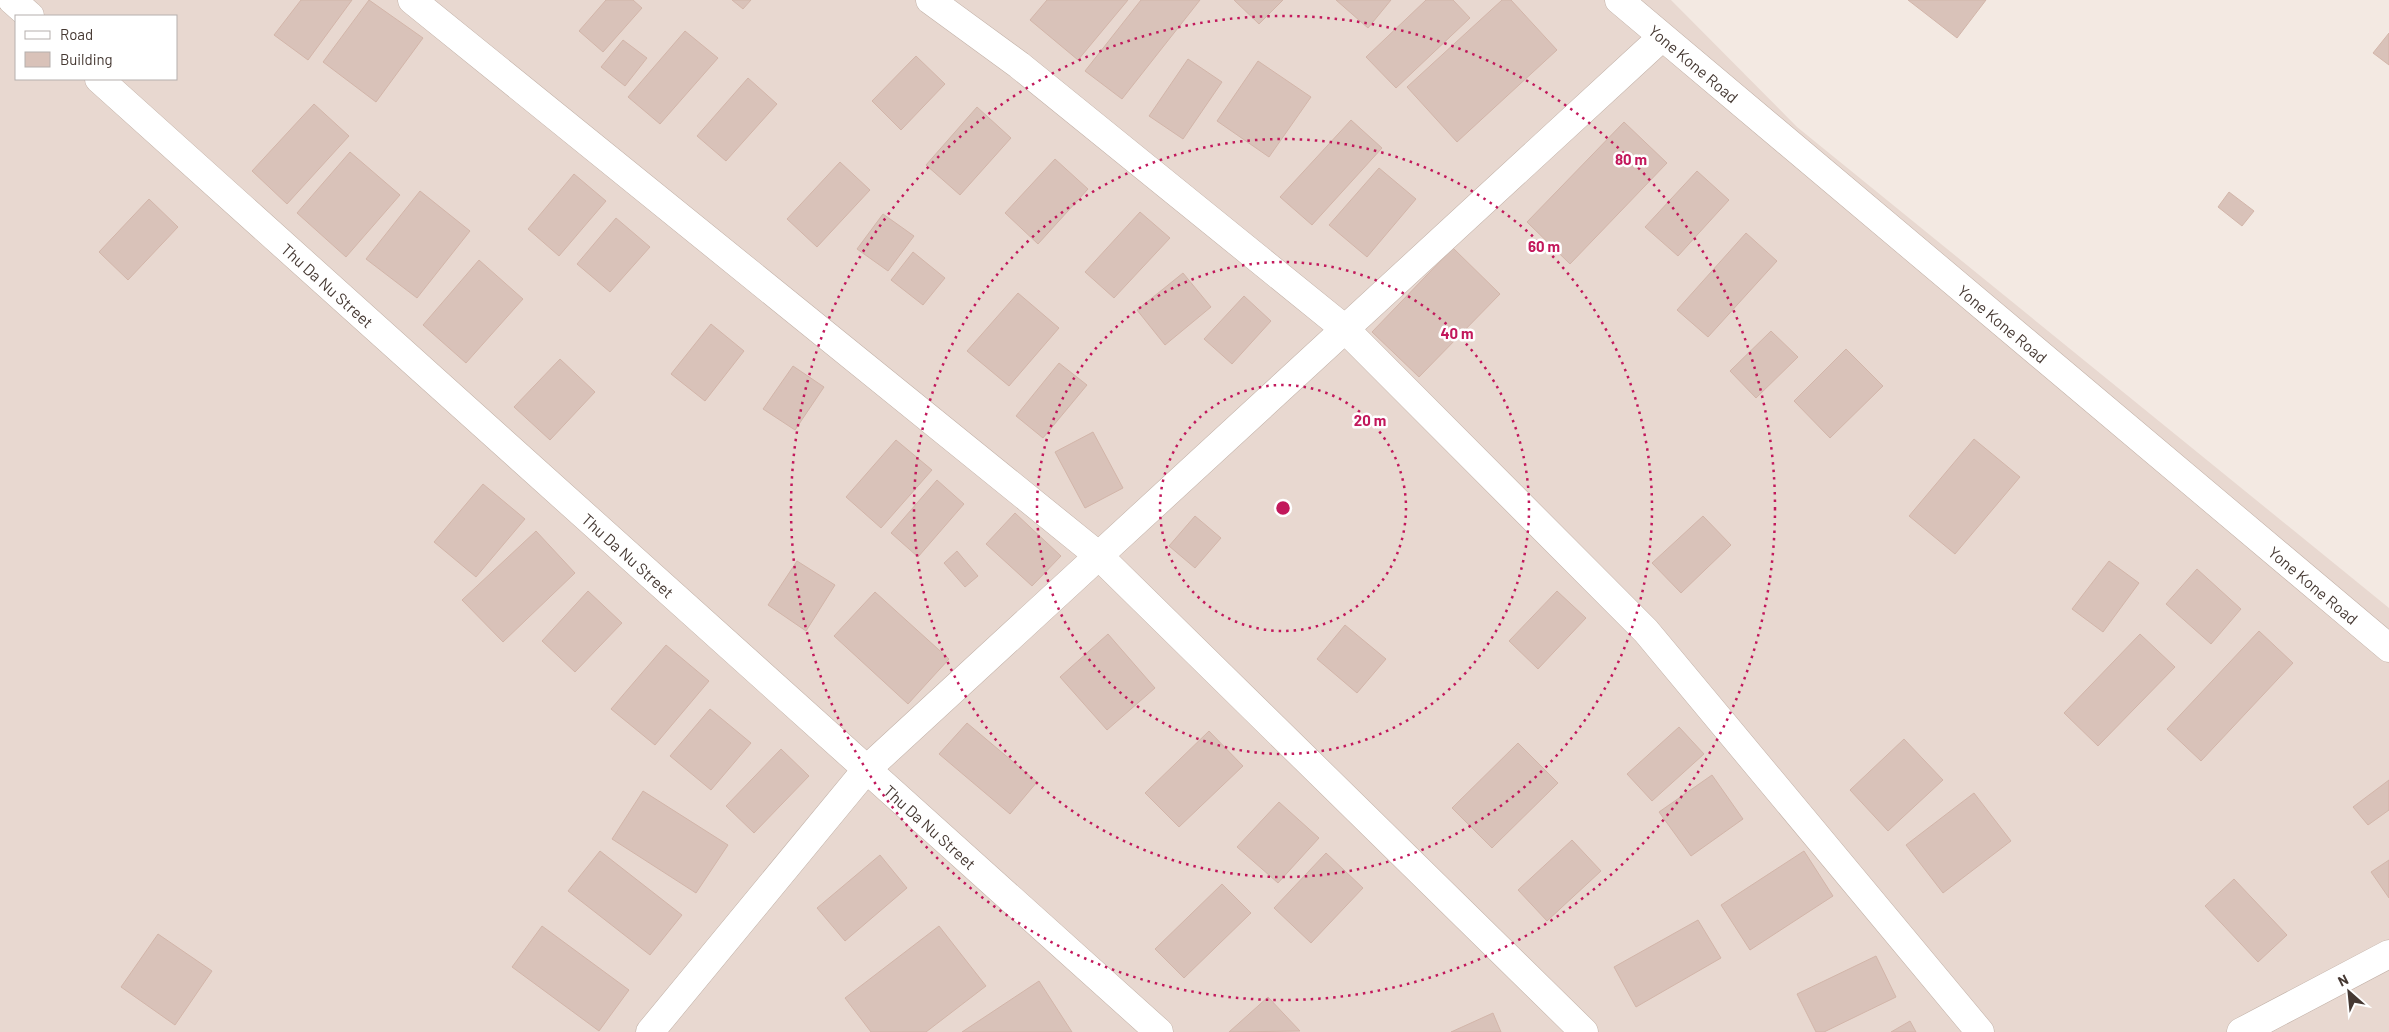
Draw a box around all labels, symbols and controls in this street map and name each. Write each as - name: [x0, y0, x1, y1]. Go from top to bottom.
- legend: [15, 15, 178, 80]
- street label: Yone Kone Road: [1645, 20, 1743, 106]
- text: Road: [60, 25, 93, 43]
- text: Building: [60, 50, 113, 68]
- text: 80 m: [1615, 150, 1647, 168]
- text: 60 m: [1528, 237, 1560, 255]
- street label: Thu Da Nu Street: [278, 239, 378, 331]
- street label: Yone Kone Road: [1954, 280, 2052, 366]
- text: 40 m: [1440, 324, 1474, 342]
- text: 20 m: [1354, 411, 1386, 429]
- centre of rings: [1274, 499, 1292, 517]
- street label: Thu Da Nu Street: [579, 509, 678, 601]
- street label: Yone Kone Road: [2265, 542, 2362, 628]
- street label: Thu Da Nu Street: [881, 780, 980, 873]
- north arrow: [2324, 967, 2374, 1017]
- text: N: [2335, 970, 2351, 990]

